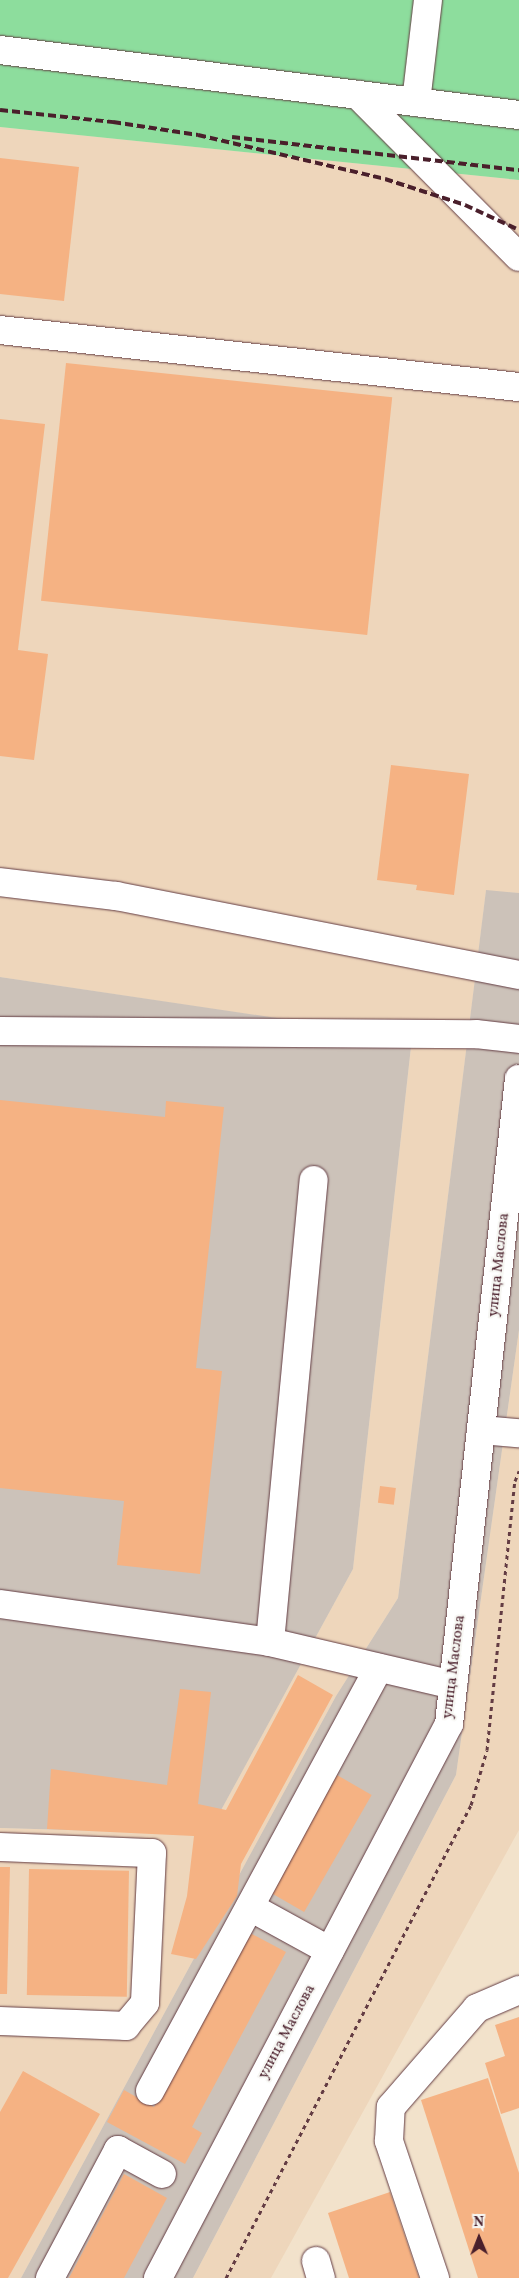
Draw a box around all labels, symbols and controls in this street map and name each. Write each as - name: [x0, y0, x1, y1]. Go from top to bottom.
- street label: улица Маслова: [485, 1212, 513, 1318]
- street label: улица Маслова: [439, 1614, 469, 1720]
- street label: улица Маслова: [255, 1982, 319, 2082]
- north arrow: [454, 2213, 504, 2263]
- text: N: [473, 2213, 484, 2232]

